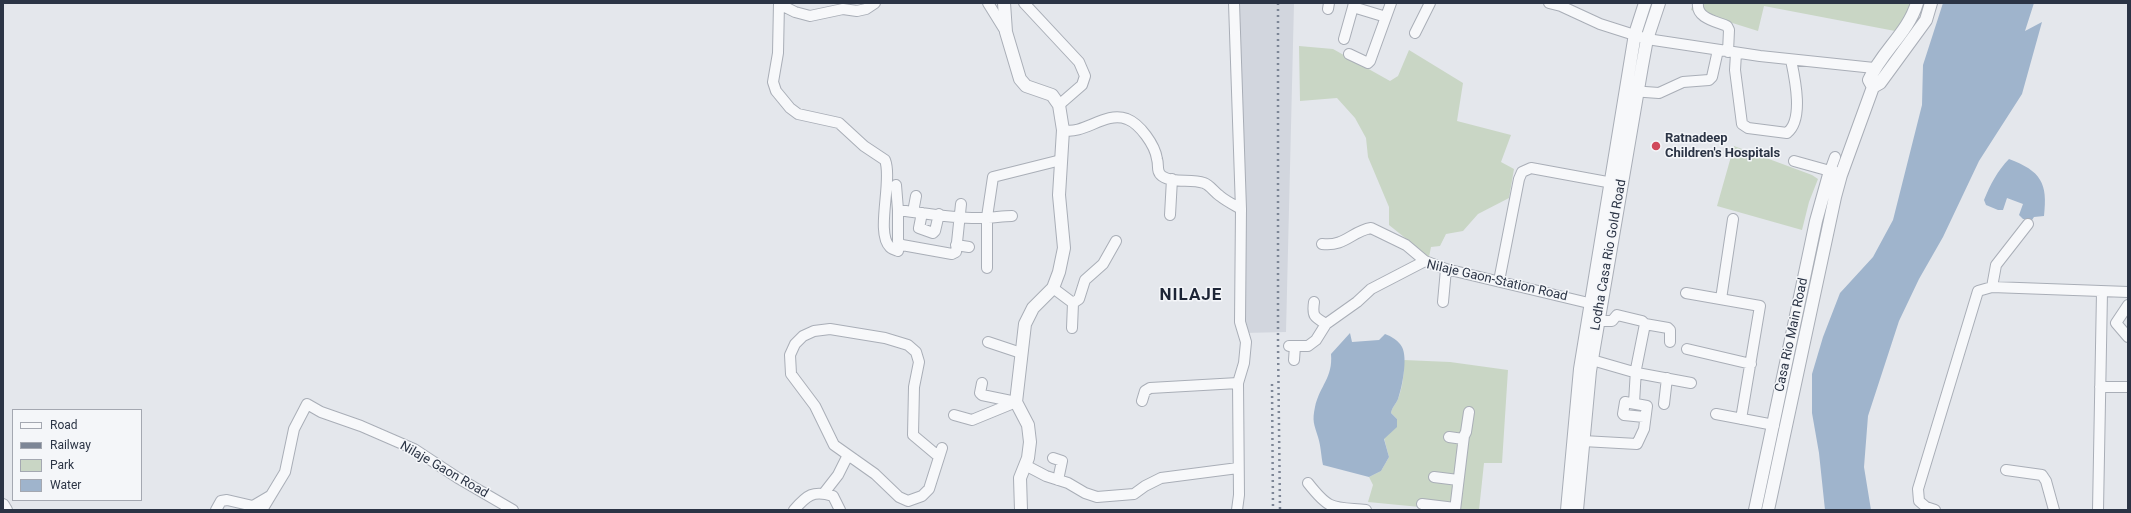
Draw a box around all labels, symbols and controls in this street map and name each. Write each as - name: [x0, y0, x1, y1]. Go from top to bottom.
- place label: Ratnadeep Children's Hospitals: [1665, 131, 1780, 162]
- marker: Ratnadeep Children's Hospitals: [1650, 140, 1662, 152]
- street label: Lodha Casa Rio Gold Road: [1588, 178, 1630, 332]
- street label: Nilaje Gaon-Station Road: [1425, 257, 1569, 305]
- street label: Casa Rio Main Road: [1772, 277, 1812, 393]
- district label: NILAJE: [1160, 286, 1222, 306]
- legend: [12, 409, 142, 501]
- text: Road: [50, 418, 78, 432]
- text: Railway: [50, 438, 91, 452]
- street label: Nilaje Gaon Road: [397, 438, 491, 502]
- text: Park: [50, 458, 74, 472]
- text: Water: [50, 478, 81, 492]

